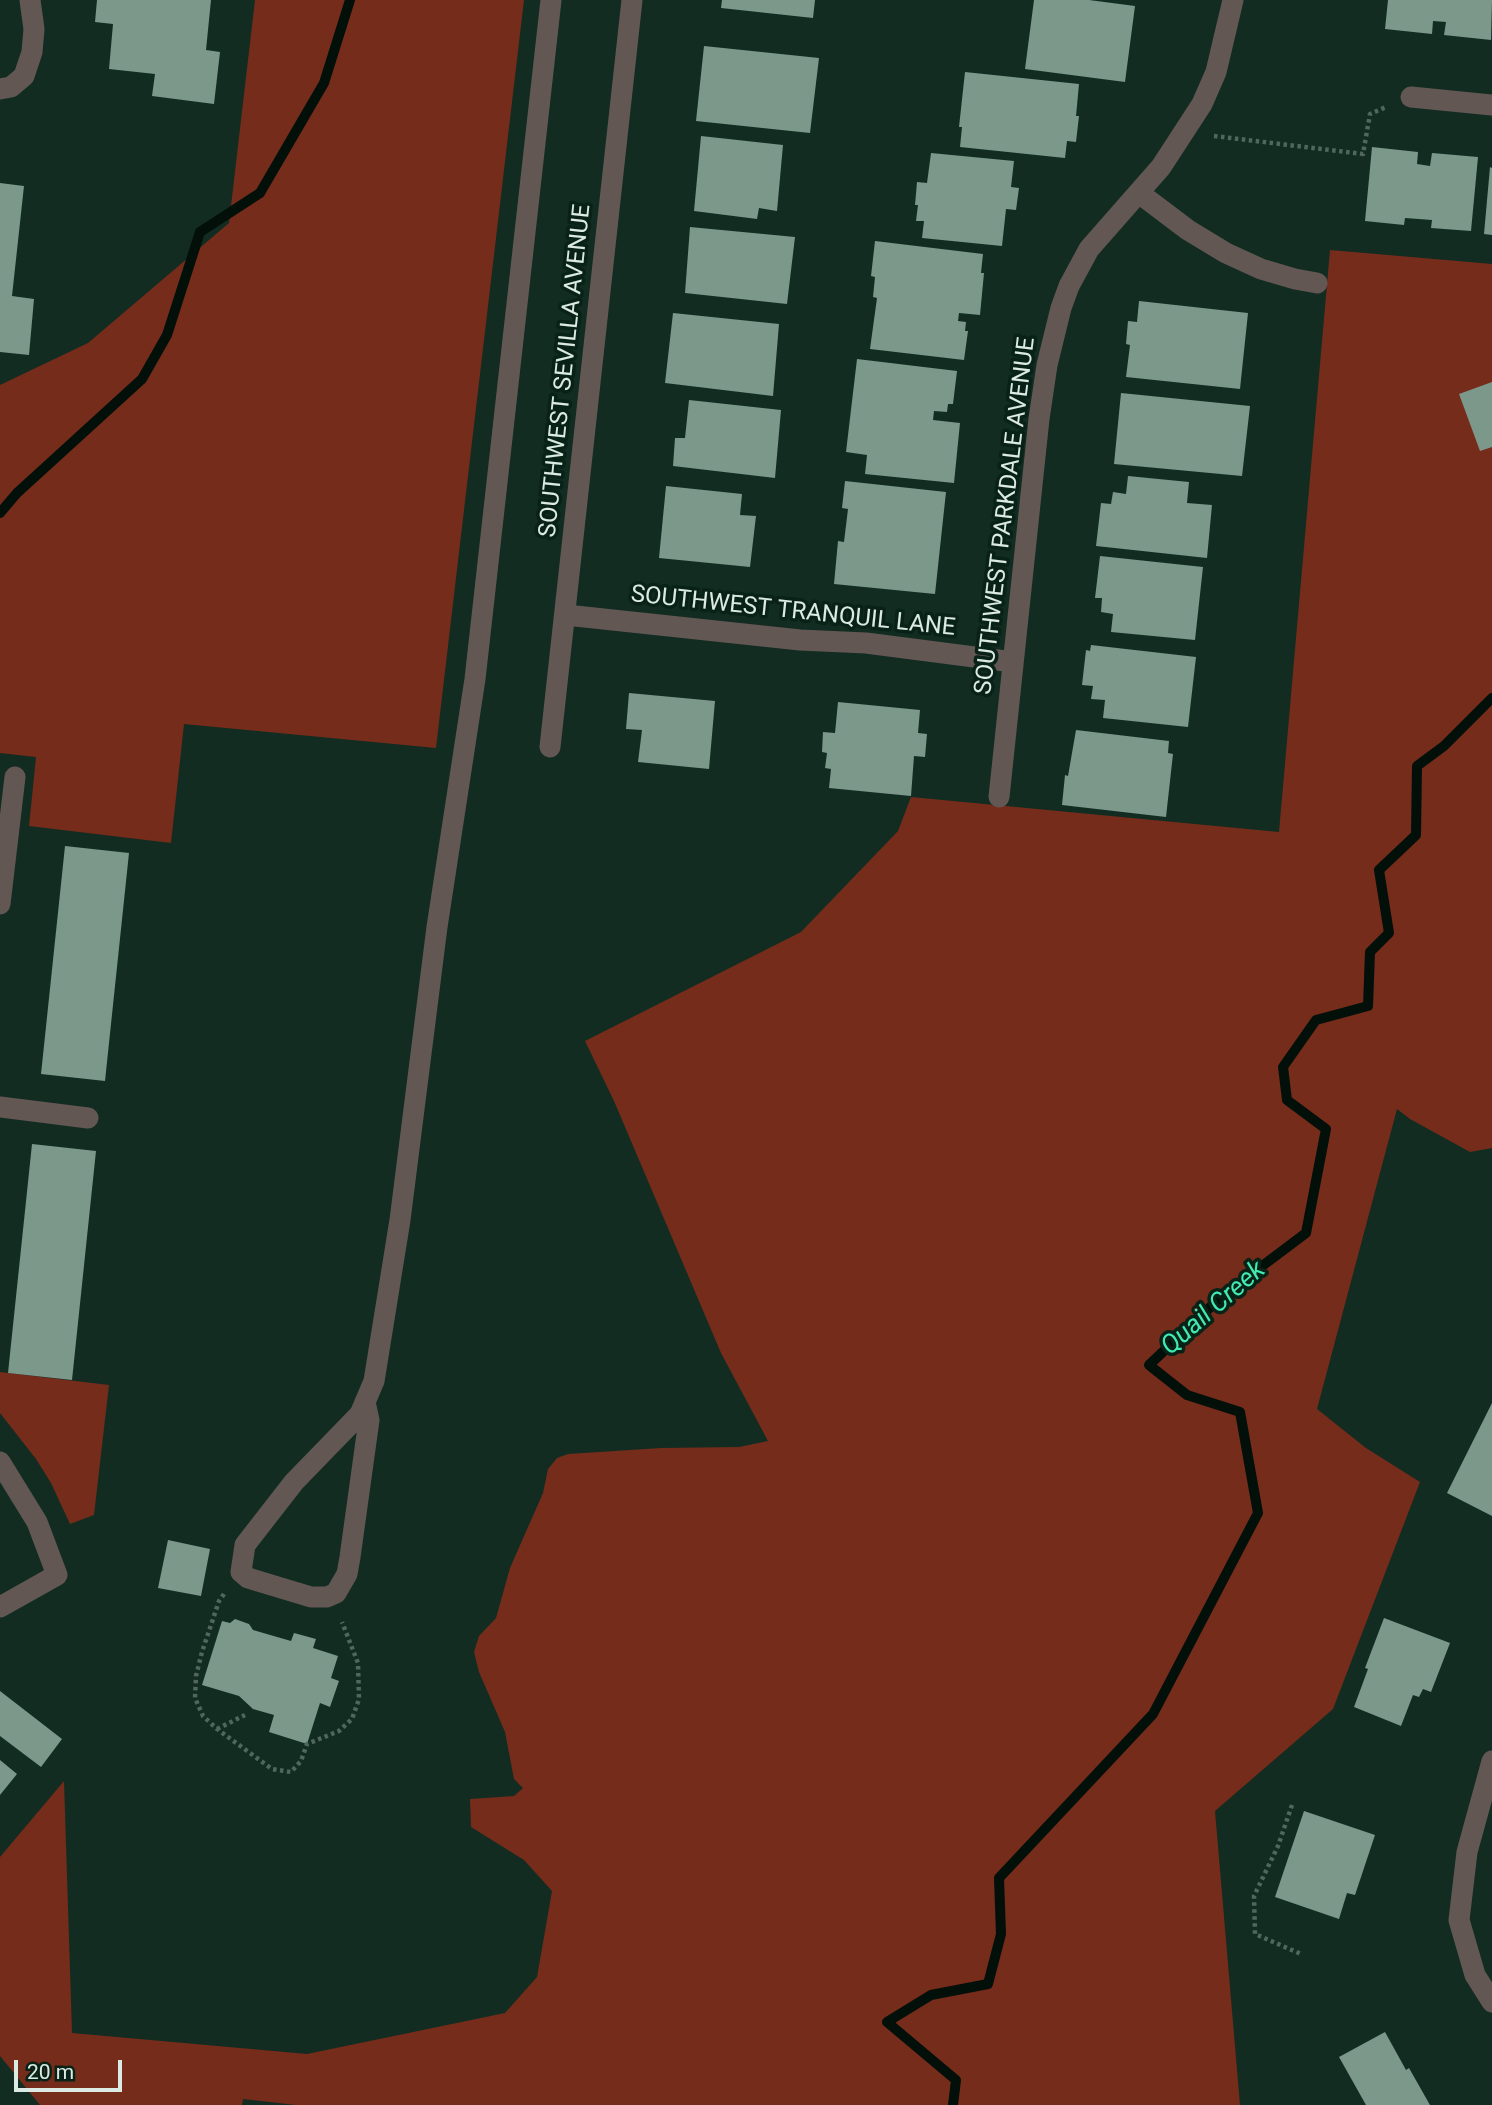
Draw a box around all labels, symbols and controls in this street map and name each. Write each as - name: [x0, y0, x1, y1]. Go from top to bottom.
- street label: SOUTHWEST SEVILLA AVENUE: [534, 203, 598, 539]
- street label: SOUTHWEST PARKDALE AVENUE: [970, 336, 1042, 696]
- street label: SOUTHWEST TRANQUIL LANE: [629, 581, 957, 643]
- water label: Quail Creek: [1156, 1255, 1272, 1363]
- scale bar: [18, 2046, 126, 2090]
- text: 20 m: [27, 2060, 74, 2084]

